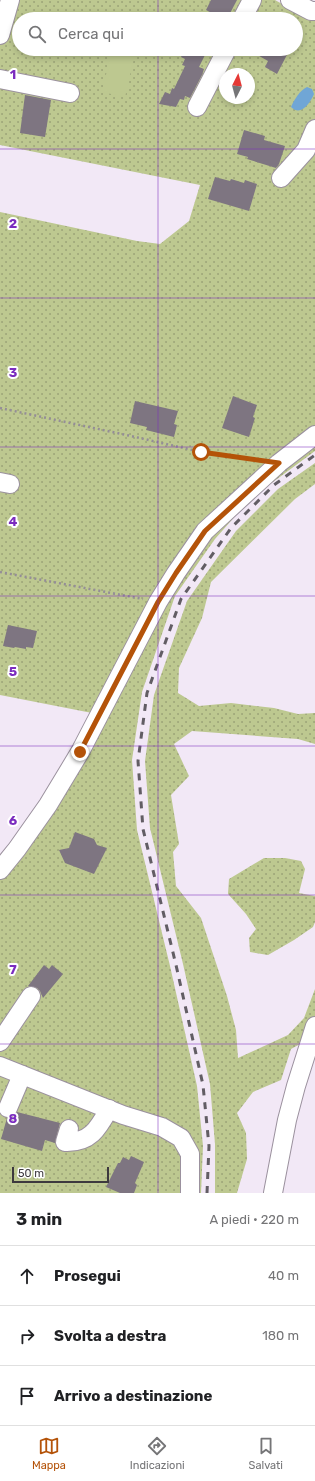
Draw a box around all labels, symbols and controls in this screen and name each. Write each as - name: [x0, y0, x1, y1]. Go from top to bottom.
- search box: [12, 12, 303, 56]
- icon: search: [26, 23, 48, 45]
- text: Cerca qui: [58, 25, 124, 43]
- text: 1: [10, 67, 16, 82]
- north arrow: [219, 68, 255, 104]
- text: 2: [9, 216, 17, 231]
- text: 3: [9, 365, 18, 380]
- route start: [192, 443, 210, 461]
- text: 4: [9, 514, 18, 529]
- text: 5: [9, 664, 17, 679]
- route end: [71, 743, 89, 761]
- text: 6: [9, 813, 18, 828]
- text: 7: [9, 962, 17, 977]
- text: 8: [9, 1111, 18, 1126]
- scale bar: [12, 1165, 109, 1184]
- text: 50 m: [18, 1167, 44, 1180]
- text: 3 min: [16, 1209, 62, 1229]
- text: A piedi · 220 m: [209, 1212, 299, 1227]
- icon: ahead: [16, 1265, 38, 1287]
- text: Prosegui: [54, 1267, 121, 1285]
- text: 40 m: [268, 1268, 299, 1283]
- icon: right: [16, 1325, 38, 1347]
- text: Svolta a destra: [54, 1327, 166, 1345]
- text: 180 m: [262, 1328, 299, 1343]
- icon: arrive: [16, 1385, 38, 1407]
- text: Arrivo a destinazione: [54, 1387, 212, 1405]
- tab: Mappa: [32, 1435, 66, 1472]
- tab: Indicazioni: [130, 1435, 185, 1472]
- tab: Salvati: [249, 1435, 283, 1472]

